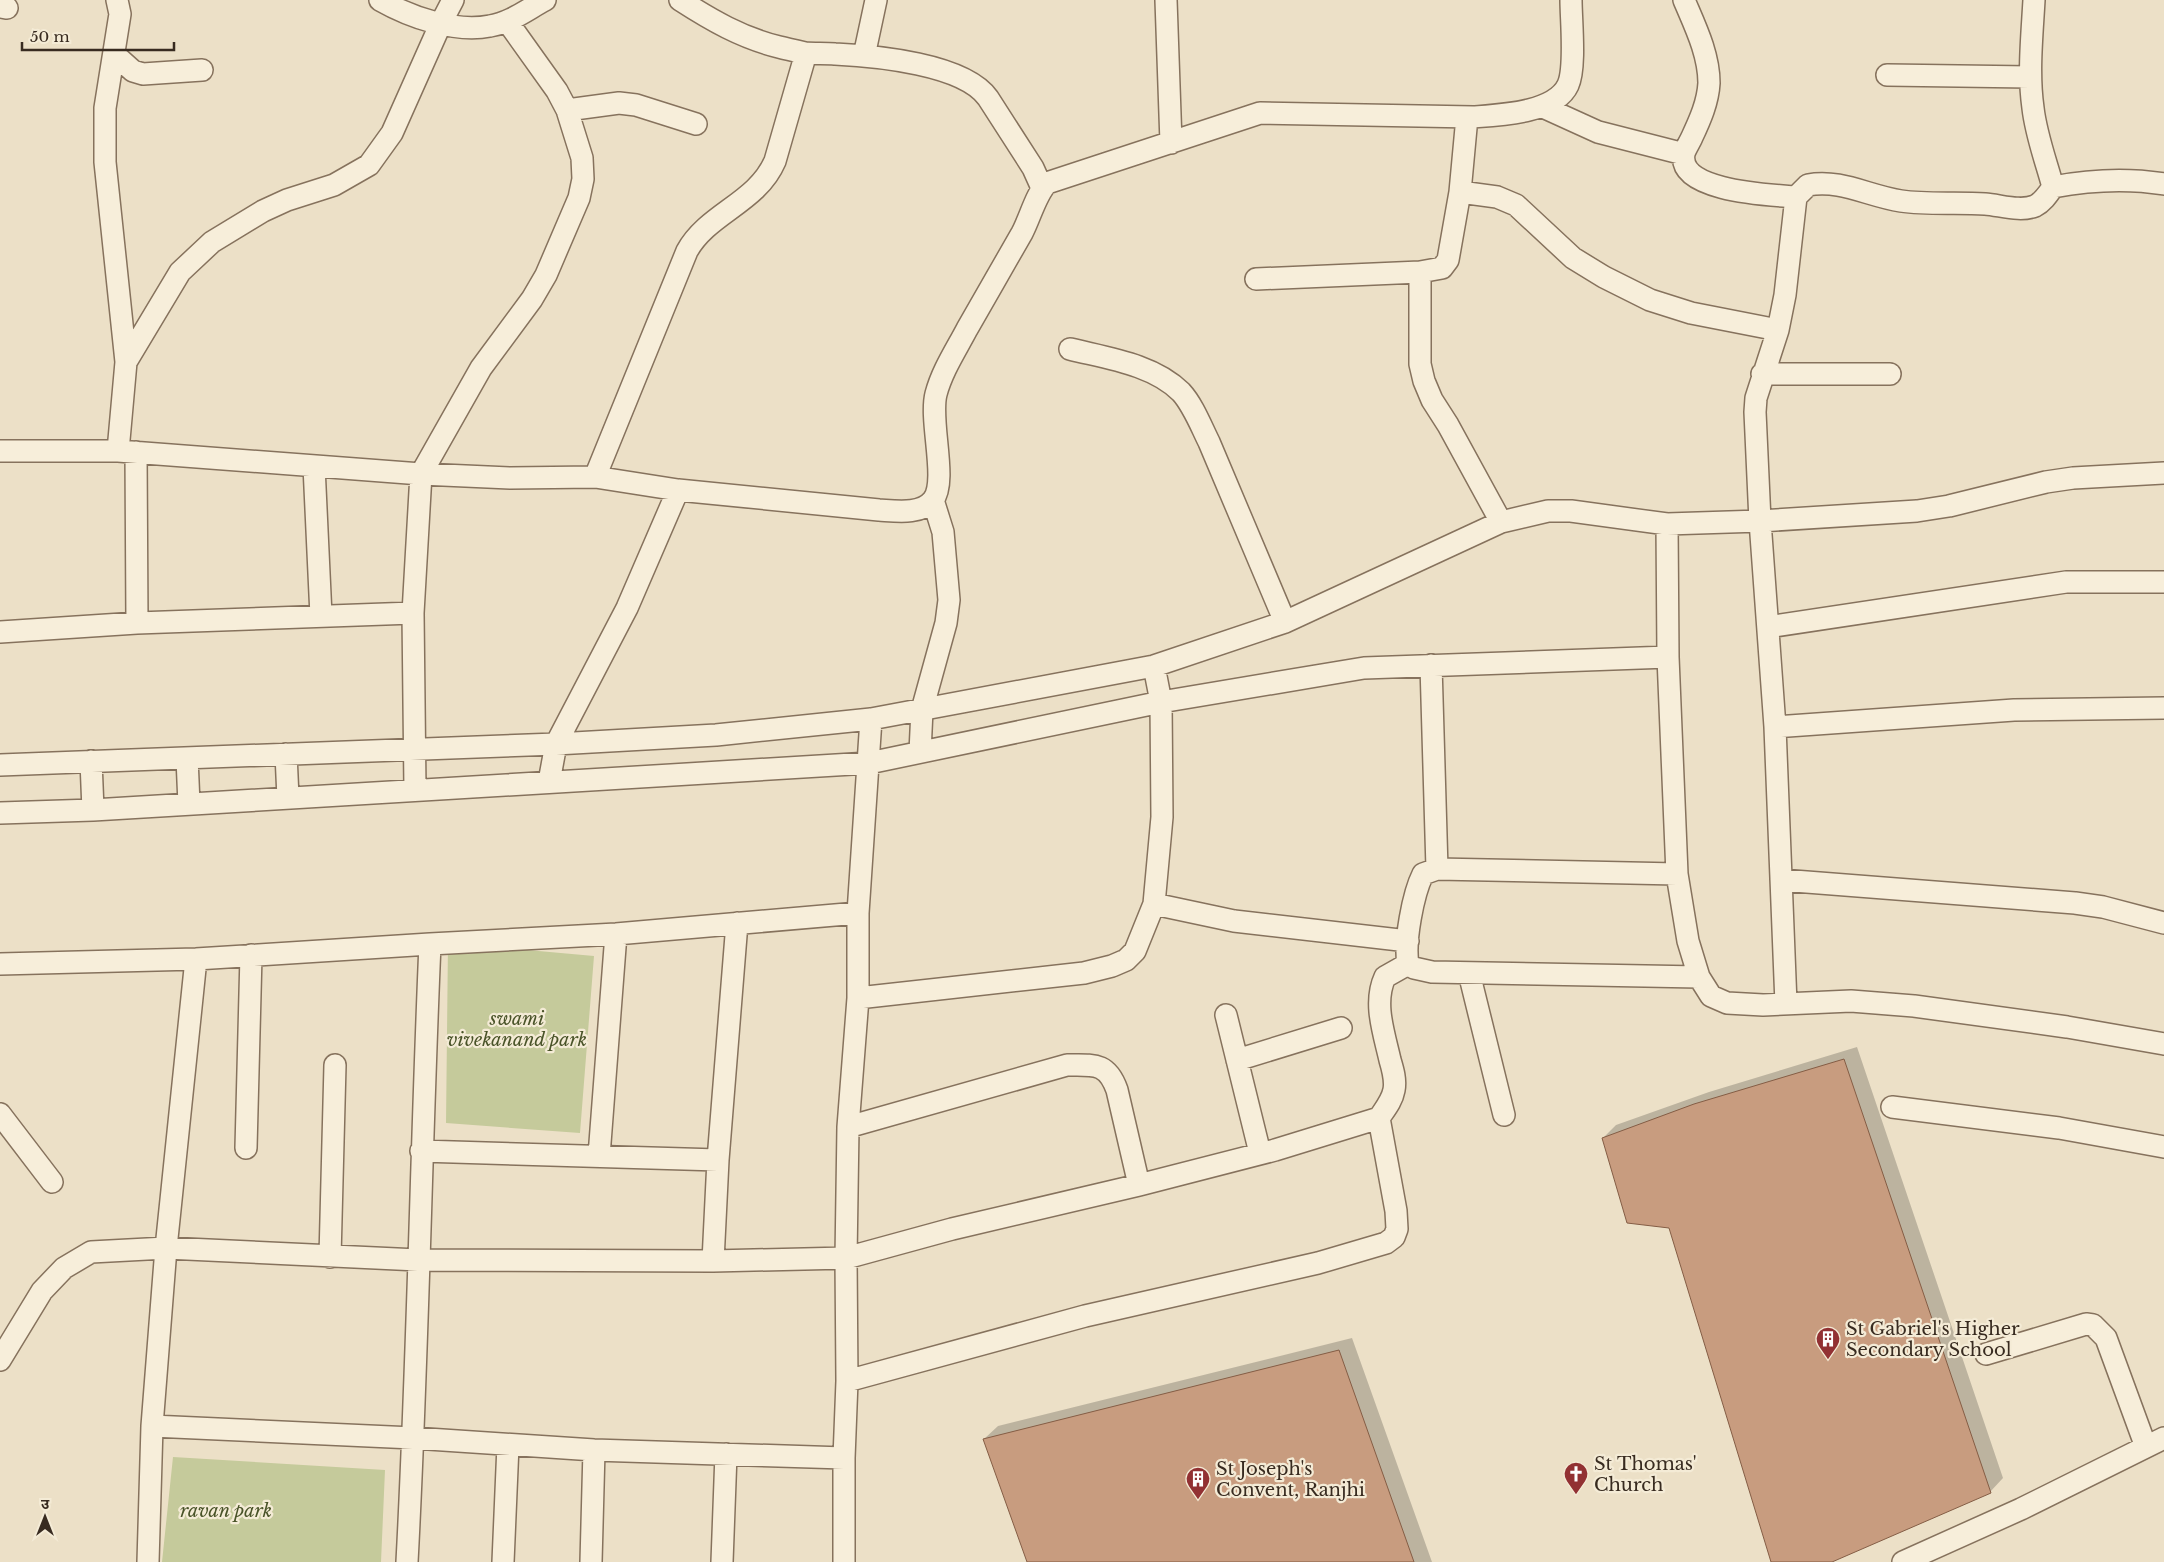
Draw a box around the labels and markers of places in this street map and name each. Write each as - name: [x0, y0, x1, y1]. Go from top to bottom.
- place label: St Gabriel's Higher Secondary School: [1846, 1318, 2020, 1361]
- building icon: St Gabriel's Higher Secondary School: [1815, 1326, 1841, 1360]
- place label: St Thomas' Church: [1594, 1453, 1697, 1496]
- place label: St Joseph's Convent, Ranjhi: [1216, 1458, 1365, 1501]
- church icon: St Thomas' Church: [1563, 1461, 1589, 1495]
- building icon: St Joseph's Convent, Ranjhi: [1185, 1466, 1211, 1500]

